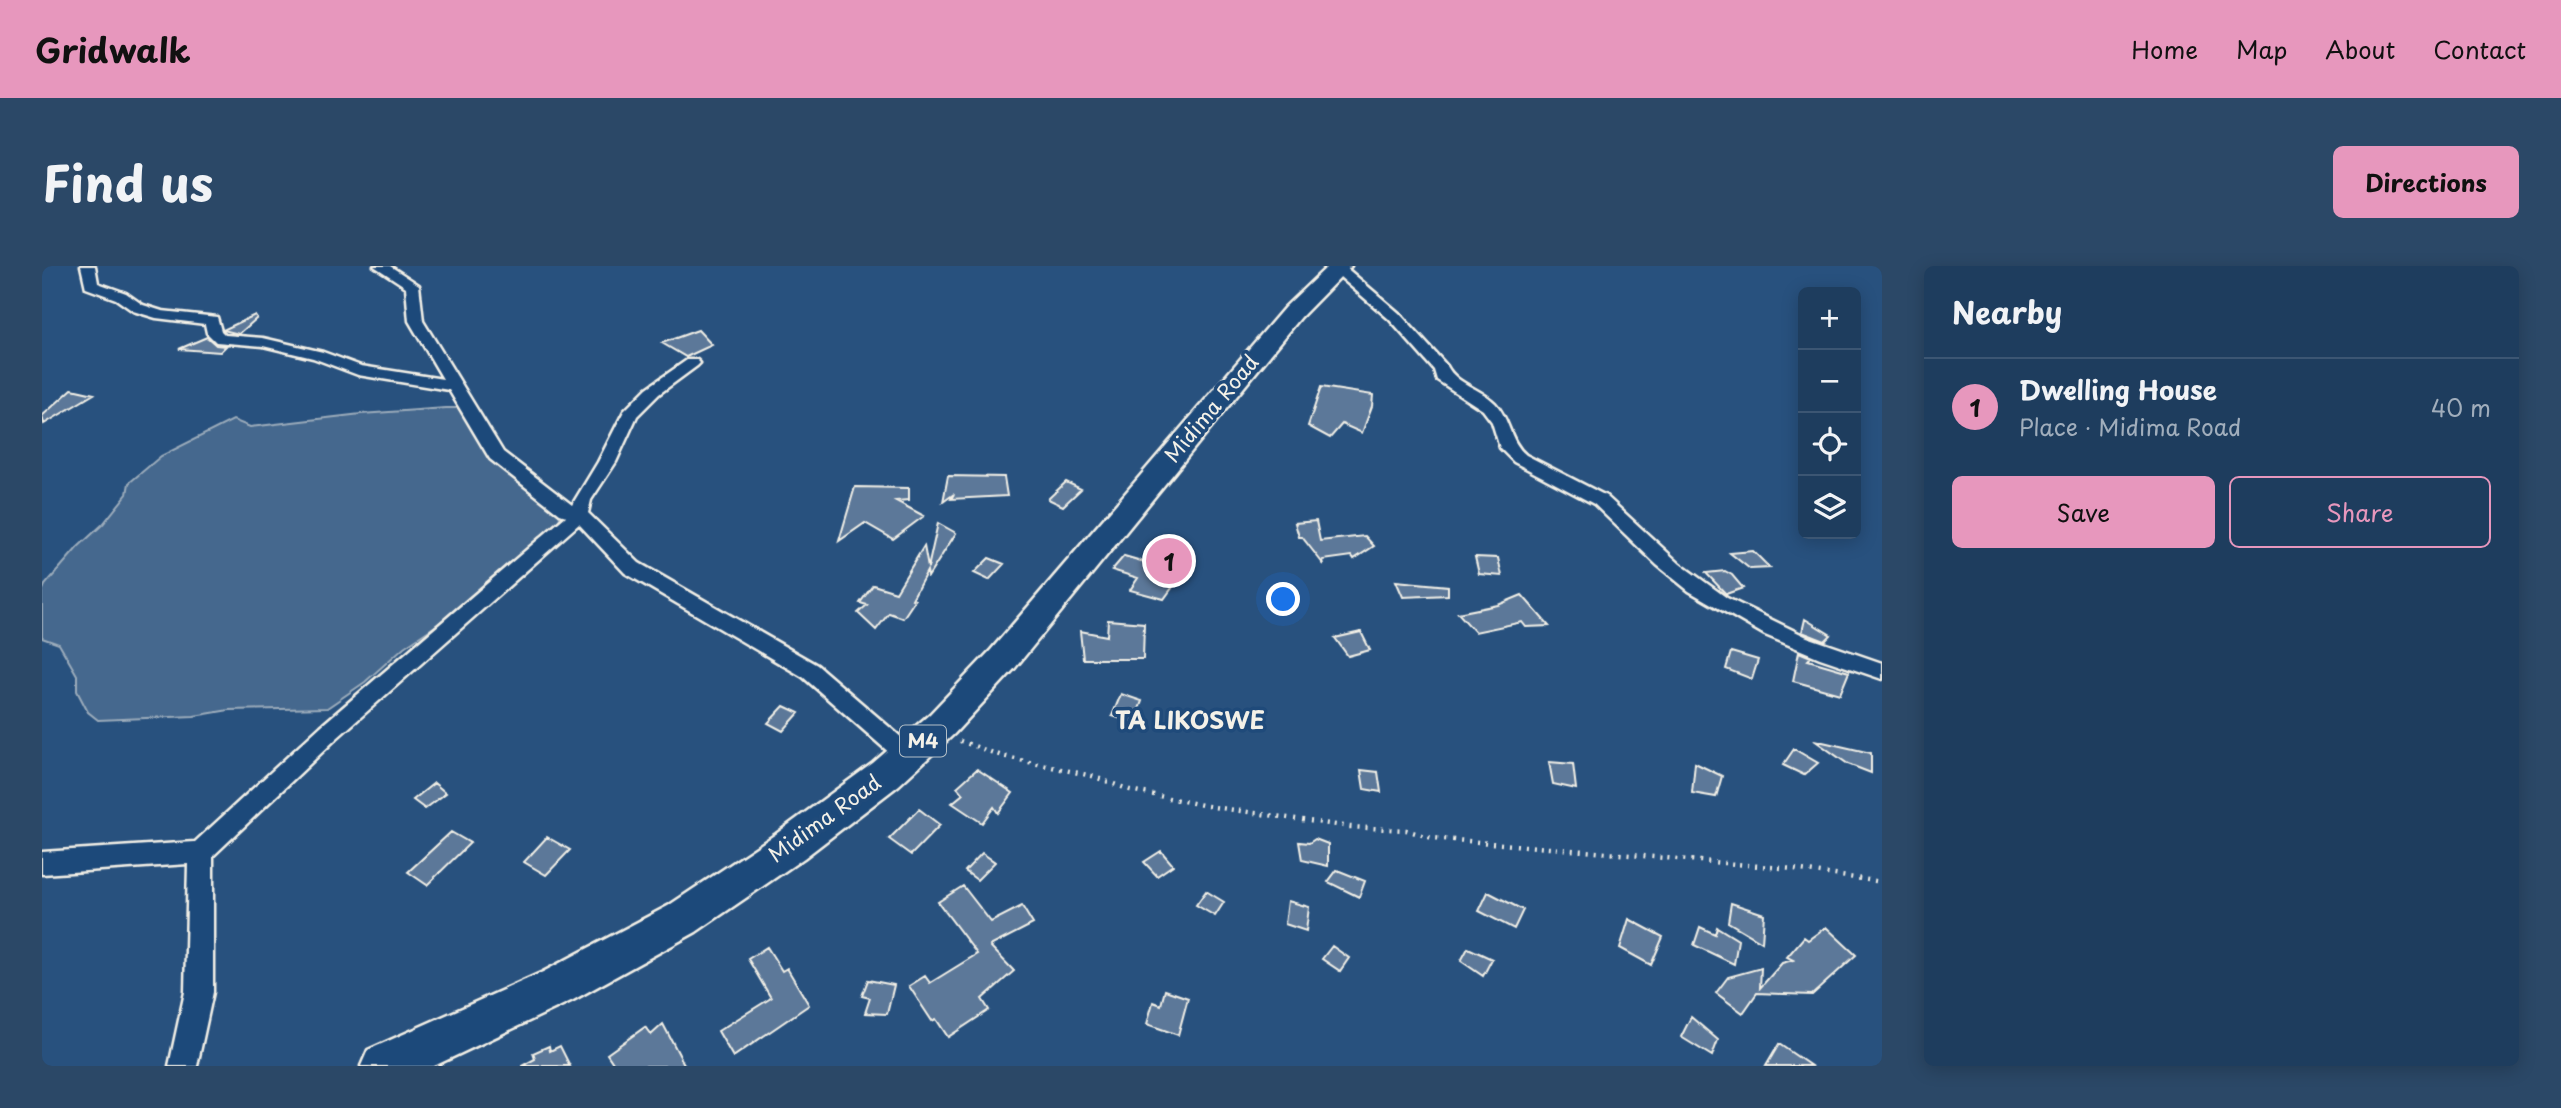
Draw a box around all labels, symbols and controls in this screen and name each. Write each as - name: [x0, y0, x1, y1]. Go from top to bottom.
- text: Gridwalk: [35, 24, 191, 74]
- text: Home: [2131, 31, 2198, 67]
- text: Map: [2236, 31, 2287, 67]
- text: About: [2325, 31, 2395, 67]
- text: Contact: [2433, 31, 2526, 67]
- text: Find us: [42, 145, 213, 219]
- button: Directions: [2333, 146, 2519, 218]
- map controls: [1798, 287, 1861, 539]
- button: +: [1798, 287, 1861, 350]
- text: Nearby: [1952, 289, 2062, 334]
- street label: Midima Road: [1156, 347, 1265, 469]
- button: −: [1798, 350, 1861, 413]
- text: Dwelling House: [2019, 370, 2217, 409]
- text: 1: [1970, 390, 1981, 425]
- text: 40 m: [2431, 390, 2491, 425]
- text: Place · Midima Road: [2019, 409, 2241, 444]
- button: locate: [1798, 413, 1861, 476]
- button: layers: [1798, 476, 1861, 539]
- button: Save: [1952, 476, 2215, 548]
- button: Share: [2229, 476, 2491, 548]
- pin: 1: [1146, 535, 1192, 587]
- your location: [1266, 582, 1300, 616]
- district label: TA LIKOSWE: [1115, 701, 1265, 737]
- road number: M4: [900, 726, 946, 756]
- street label: Midima Road: [761, 765, 887, 869]

